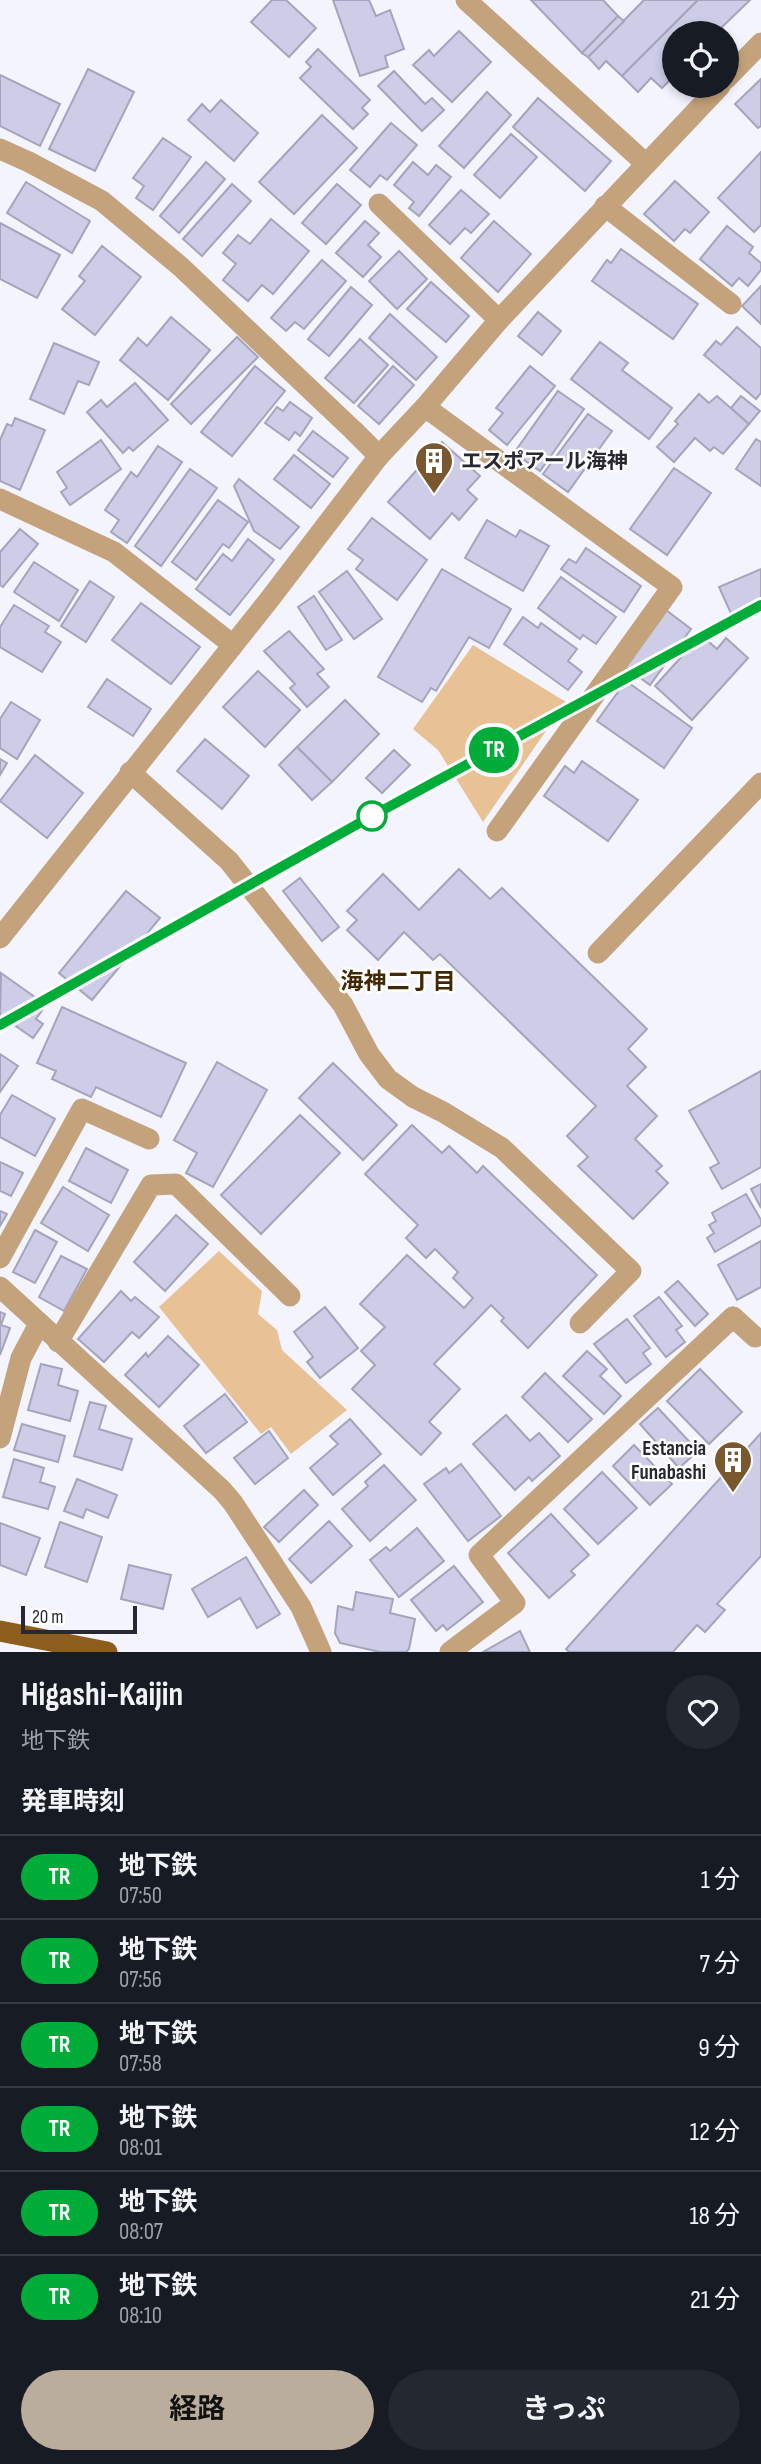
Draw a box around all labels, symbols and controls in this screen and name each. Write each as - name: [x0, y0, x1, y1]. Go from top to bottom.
- map controls: [662, 21, 739, 98]
- button: locate: [662, 21, 739, 98]
- building icon: エスポアール海神: [413, 440, 455, 495]
- place label: エスポアール海神: [461, 449, 628, 474]
- line badge: TR: [462, 727, 526, 773]
- text: TR: [483, 735, 505, 764]
- unlabelled marker: [357, 801, 387, 831]
- district label: 海神二丁目: [341, 968, 456, 996]
- place label: Estancia Funabashi: [631, 1436, 706, 1485]
- building icon: Estancia Funabashi: [712, 1439, 754, 1494]
- scale bar: [21, 1603, 136, 1635]
- text: 20 m: [32, 1606, 64, 1629]
- text: Higashi-Kaijin: [21, 1675, 183, 1715]
- button: heart: [666, 1675, 740, 1749]
- text: 地下鉄: [21, 1727, 90, 1755]
- text: 発車時刻: [21, 1787, 125, 1818]
- text: 地下鉄: [119, 1851, 197, 1882]
- text: TR: [48, 1862, 71, 1891]
- text: 1 分: [701, 1865, 740, 1896]
- text: 07:50: [119, 1882, 162, 1910]
- text: 地下鉄: [119, 1935, 197, 1966]
- text: TR: [48, 1946, 71, 1975]
- text: 7 分: [699, 1949, 740, 1980]
- text: 07:56: [119, 1966, 162, 1994]
- text: 地下鉄: [119, 2019, 197, 2050]
- text: TR: [48, 2030, 71, 2059]
- text: 9 分: [698, 2033, 740, 2064]
- text: 07:58: [119, 2050, 162, 2078]
- text: 地下鉄: [119, 2103, 197, 2134]
- text: TR: [48, 2114, 71, 2143]
- text: 12 分: [690, 2117, 740, 2148]
- text: 08:01: [119, 2134, 162, 2162]
- text: 地下鉄: [119, 2187, 197, 2218]
- text: TR: [48, 2198, 71, 2227]
- text: 18 分: [689, 2201, 740, 2232]
- text: 08:07: [119, 2218, 163, 2246]
- text: 地下鉄: [119, 2271, 197, 2302]
- text: TR: [48, 2282, 71, 2311]
- text: 21 分: [690, 2285, 740, 2316]
- text: 08:10: [119, 2302, 162, 2330]
- button: 経路: [21, 2370, 374, 2450]
- button: きっぷ: [388, 2370, 740, 2450]

